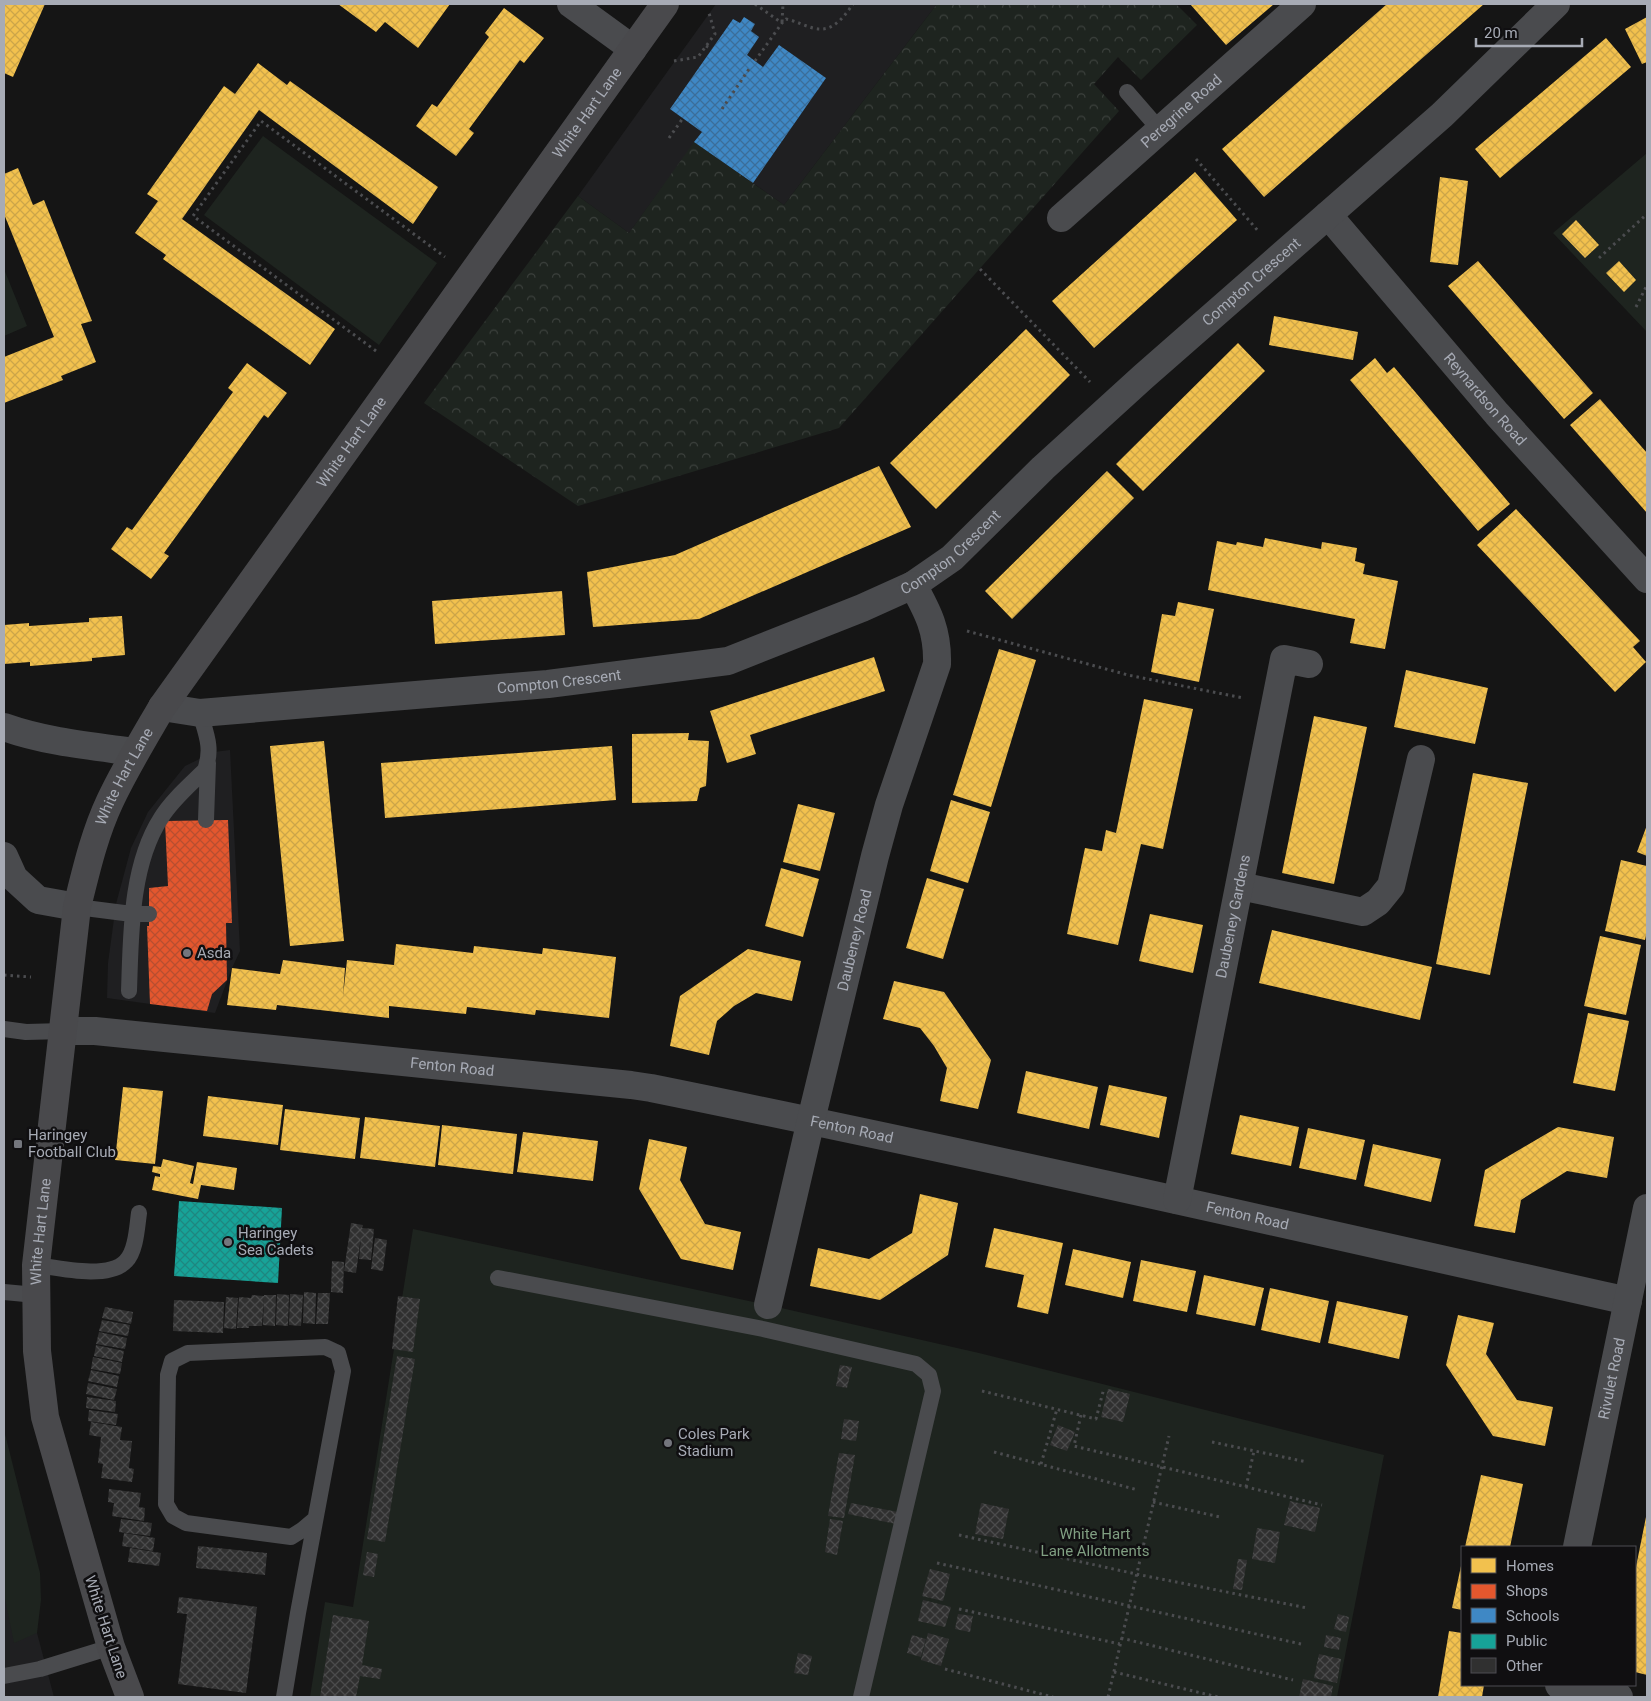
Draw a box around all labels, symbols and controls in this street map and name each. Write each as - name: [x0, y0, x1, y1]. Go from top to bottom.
- scale bar: [1476, 15, 1582, 47]
- text: 20 m: [1484, 24, 1518, 42]
- street label: White Hart Lane: [549, 64, 626, 162]
- street label: Peregrine Road: [1137, 71, 1225, 152]
- street label: Compton Crescent: [1199, 234, 1304, 330]
- street label: Reynardson Road: [1440, 349, 1530, 449]
- street label: White Hart Lane: [313, 393, 390, 491]
- street label: Compton Crescent: [898, 506, 1004, 598]
- street label: Compton Crescent: [496, 666, 622, 697]
- street label: White Hart Lane: [92, 724, 157, 828]
- street label: Daubeney Gardens: [1212, 853, 1254, 980]
- street label: Daubeney Road: [834, 887, 876, 993]
- place label: Asda: [197, 944, 231, 962]
- marker: Asda: [181, 947, 193, 959]
- street label: Fenton Road: [409, 1054, 495, 1080]
- street label: Fenton Road: [809, 1112, 895, 1147]
- place label: Haringey Football Club: [28, 1126, 116, 1161]
- marker: Haringey Football Club: [12, 1138, 24, 1150]
- street label: White Hart Lane: [27, 1177, 55, 1285]
- street label: Fenton Road: [1204, 1198, 1290, 1234]
- place label: Haringey Sea Cadets: [238, 1224, 314, 1259]
- marker: Haringey Sea Cadets: [222, 1236, 234, 1248]
- street label: Rivulet Road: [1595, 1336, 1629, 1421]
- place label: Coles Park Stadium: [678, 1425, 750, 1460]
- marker: Coles Park Stadium: [662, 1437, 674, 1449]
- park label: White Hart Lane Allotments: [1041, 1525, 1149, 1560]
- legend: [1461, 1546, 1636, 1686]
- text: Homes: [1506, 1557, 1554, 1575]
- street label: White Hart Lane: [81, 1573, 131, 1681]
- text: Shops: [1506, 1582, 1548, 1600]
- text: Schools: [1506, 1607, 1560, 1625]
- text: Public: [1506, 1632, 1547, 1650]
- text: Other: [1506, 1657, 1543, 1675]

